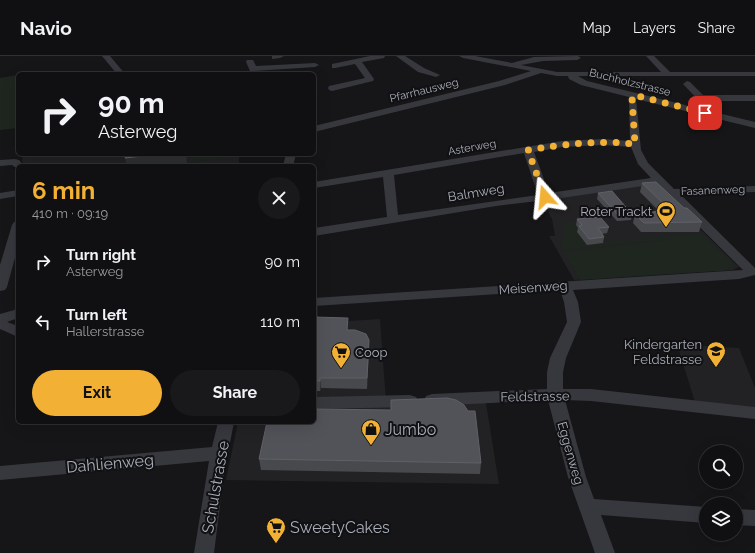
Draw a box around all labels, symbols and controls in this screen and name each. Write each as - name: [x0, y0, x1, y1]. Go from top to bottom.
- text: Navio: [20, 17, 72, 39]
- text: Map: [583, 20, 611, 36]
- text: Layers: [633, 20, 676, 36]
- text: Share: [698, 20, 735, 36]
- street label: Buchholzstrasse: [588, 66, 673, 99]
- street label: Pfarrhausweg: [388, 76, 460, 105]
- text: 90 m: [98, 87, 164, 120]
- icon: right: [32, 88, 84, 140]
- pin: [688, 96, 722, 130]
- icon: arrive: [694, 102, 716, 124]
- text: Asterweg: [98, 121, 177, 142]
- street label: Asterweg: [447, 137, 497, 158]
- text: 6 min: [32, 176, 95, 205]
- position arrow: [524, 176, 566, 218]
- button: close: [258, 177, 300, 219]
- street label: Balmweg: [447, 181, 505, 204]
- street label: Fasanenweg: [681, 183, 745, 198]
- sports icon: Roter Trackt: [655, 200, 677, 228]
- place label: Roter Trackt: [580, 204, 653, 219]
- text: 410 m · 09:19: [32, 206, 108, 221]
- text: Turn right: [66, 246, 136, 264]
- icon: right: [32, 251, 54, 273]
- text: 90 m: [264, 253, 300, 271]
- text: Asterweg: [66, 264, 123, 279]
- street label: Meisenweg: [498, 278, 568, 297]
- text: Turn left: [66, 306, 127, 324]
- icon: left: [32, 311, 54, 333]
- text: 110 m: [260, 313, 300, 331]
- text: Hallerstrasse: [66, 324, 144, 339]
- place label: Kindergarten Feldstrasse: [624, 337, 702, 367]
- school or university icon: Kindergarten Feldstrasse: [705, 340, 727, 368]
- supermarket icon: Coop: [330, 341, 352, 369]
- place label: Coop: [355, 345, 387, 360]
- button: Exit: [32, 370, 162, 416]
- button: Share: [170, 370, 300, 416]
- street label: Feldstrasse: [500, 388, 570, 405]
- shop icon: Jumbo: [360, 418, 382, 446]
- place label: Jumbo: [385, 420, 436, 439]
- street label: Eggenweg: [554, 420, 587, 486]
- street label: Schulstrasse: [198, 439, 233, 535]
- map controls: [699, 445, 743, 541]
- button: search: [699, 445, 743, 489]
- street label: Dahlienweg: [65, 450, 155, 477]
- button: layers: [699, 497, 743, 541]
- supermarket icon: SweetyCakes: [265, 516, 287, 544]
- place label: SweetyCakes: [290, 518, 390, 537]

